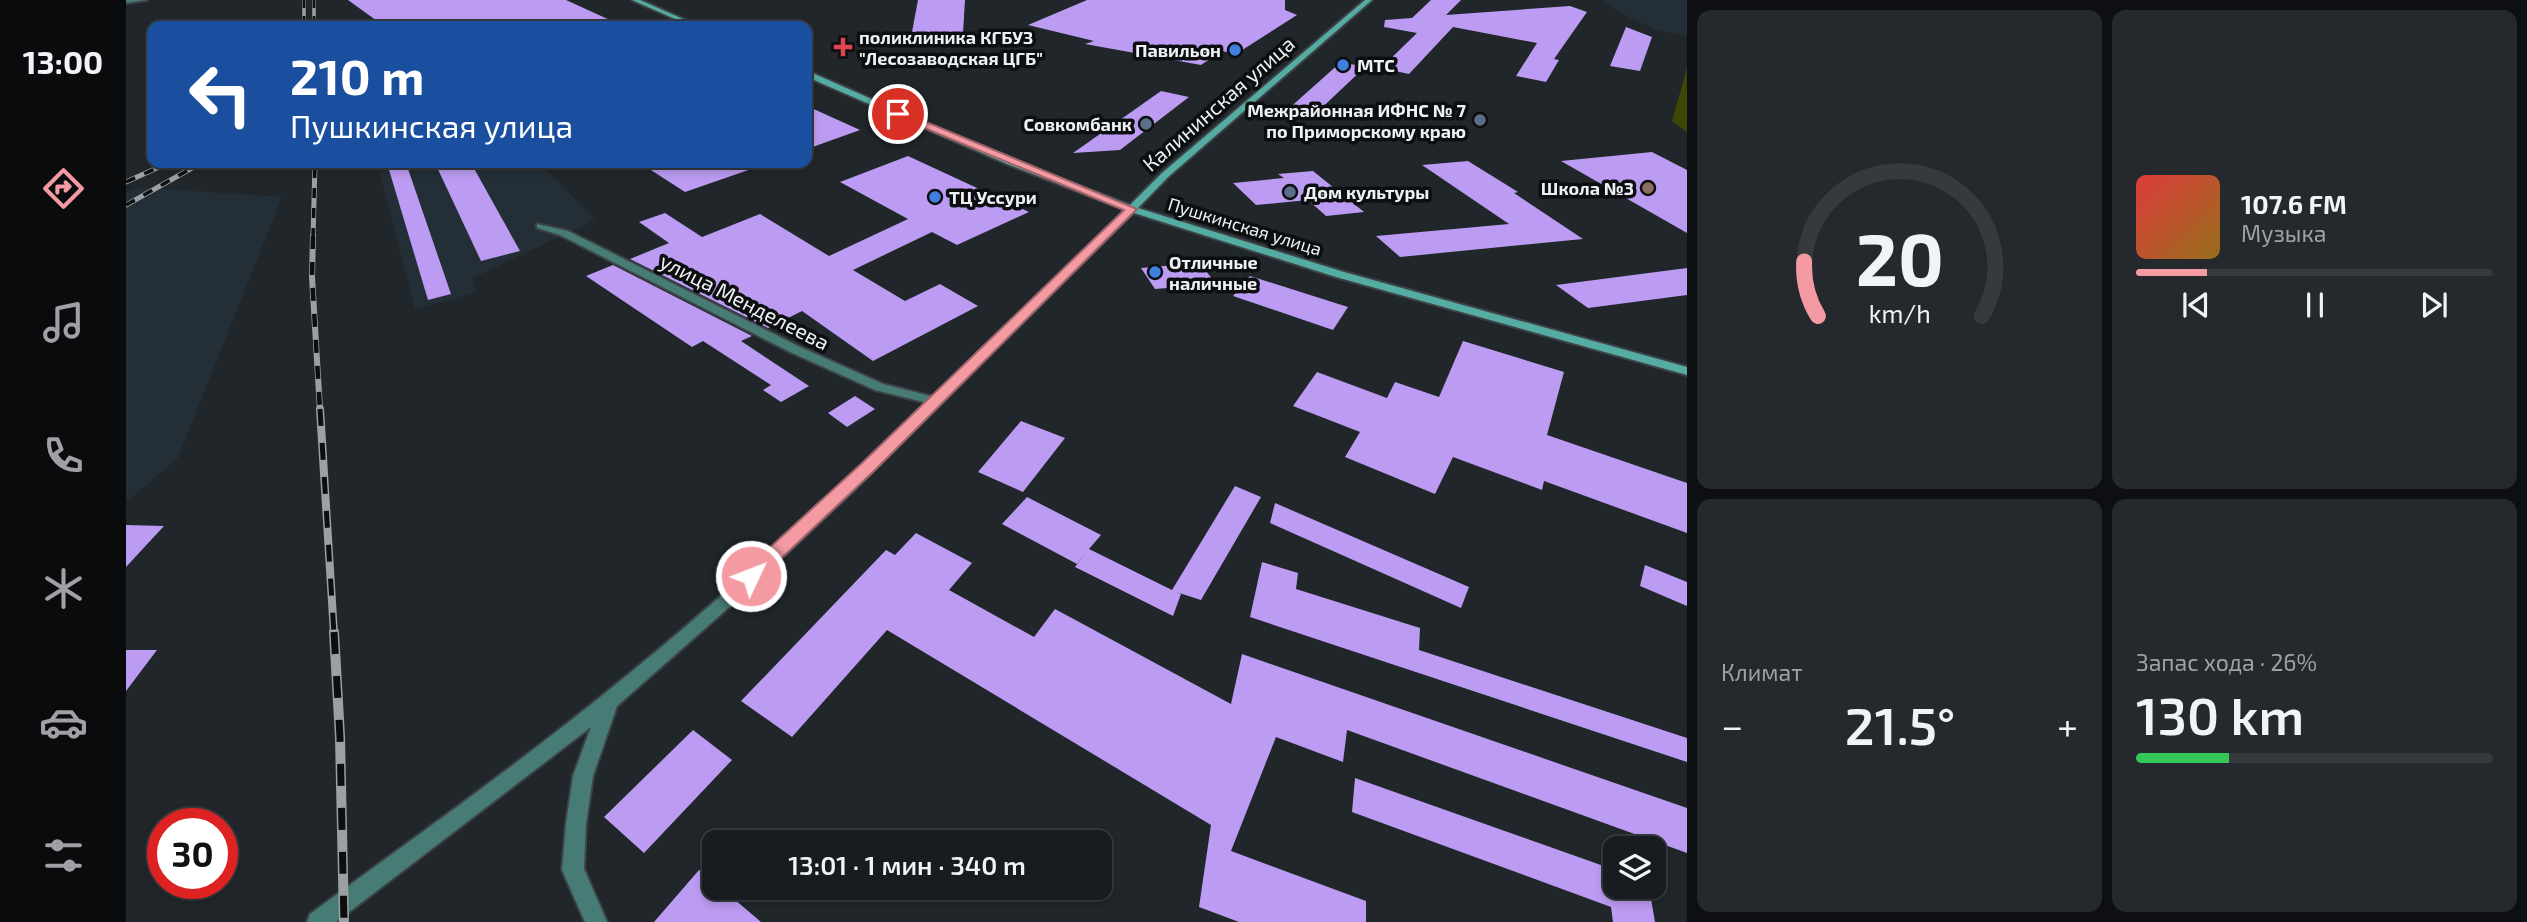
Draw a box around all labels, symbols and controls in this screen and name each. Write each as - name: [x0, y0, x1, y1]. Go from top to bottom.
- place label: поликлиника КГБУЗ "Лесозаводская ЦГБ": [859, 26, 1043, 69]
- street label: Калининская улица: [1137, 30, 1300, 177]
- marker: поликлиника КГБУЗ "Лесозаводская ЦГБ": [833, 37, 853, 57]
- place label: Павильон: [1135, 39, 1221, 61]
- text: 13:00: [23, 42, 103, 80]
- marker: Павильон: [1227, 42, 1243, 58]
- text: 210 m: [290, 46, 424, 105]
- icon: left: [175, 49, 266, 140]
- place label: МТС: [1357, 54, 1395, 76]
- marker: МТС: [1335, 57, 1351, 73]
- pin: [868, 84, 928, 144]
- icon: arrive: [879, 95, 917, 133]
- place label: Межрайонная ИФНС № 7 по Приморскому краю: [1247, 99, 1466, 142]
- text: Пушкинская улица: [290, 106, 573, 144]
- marker: Межрайонная ИФНС № 7 по Приморскому краю: [1472, 112, 1488, 128]
- place label: Совкомбанк: [1024, 113, 1132, 135]
- marker: Совкомбанк: [1138, 116, 1154, 132]
- icon: directions: [39, 164, 88, 213]
- place label: Школа №3: [1541, 177, 1634, 199]
- marker: Школа №3: [1640, 180, 1656, 196]
- place label: Дом культуры: [1304, 181, 1429, 203]
- marker: Дом культуры: [1282, 184, 1298, 200]
- place label: ТЦ Уссури: [949, 186, 1037, 208]
- text: 107.6 FM: [2241, 188, 2347, 219]
- marker: ТЦ Уссури: [927, 189, 943, 205]
- street label: Пушкинская улица: [1166, 192, 1324, 260]
- text: 20: [1855, 213, 1944, 301]
- text: Музыка: [2241, 219, 2326, 247]
- street label: улица Менделеева: [656, 248, 834, 355]
- place label: Отличные наличные: [1169, 251, 1258, 294]
- marker: Отличные наличные: [1147, 264, 1163, 280]
- icon: previous: [2177, 286, 2215, 324]
- icon: pause: [2296, 286, 2334, 324]
- icon: next: [2415, 286, 2453, 324]
- icon: music: [39, 298, 88, 347]
- text: km/h: [1868, 298, 1931, 328]
- icon: phone: [39, 431, 88, 480]
- position arrow: [714, 539, 788, 613]
- icon: climate: [39, 564, 88, 613]
- text: Запас хода · 26%: [2136, 648, 2317, 676]
- text: Климат: [1721, 658, 1802, 686]
- text: 130 km: [2136, 683, 2304, 745]
- text: 21.5°: [1845, 693, 1955, 755]
- icon: car: [39, 698, 88, 747]
- text: −: [1721, 702, 1743, 748]
- text: +: [2057, 702, 2078, 748]
- speed limit sign: 30: [147, 808, 238, 899]
- icon: filters: [39, 831, 88, 880]
- map controls: [1603, 836, 1666, 899]
- button: layers: [1603, 836, 1666, 899]
- text: 13:01 · 1 мин · 340 m: [788, 849, 1026, 880]

